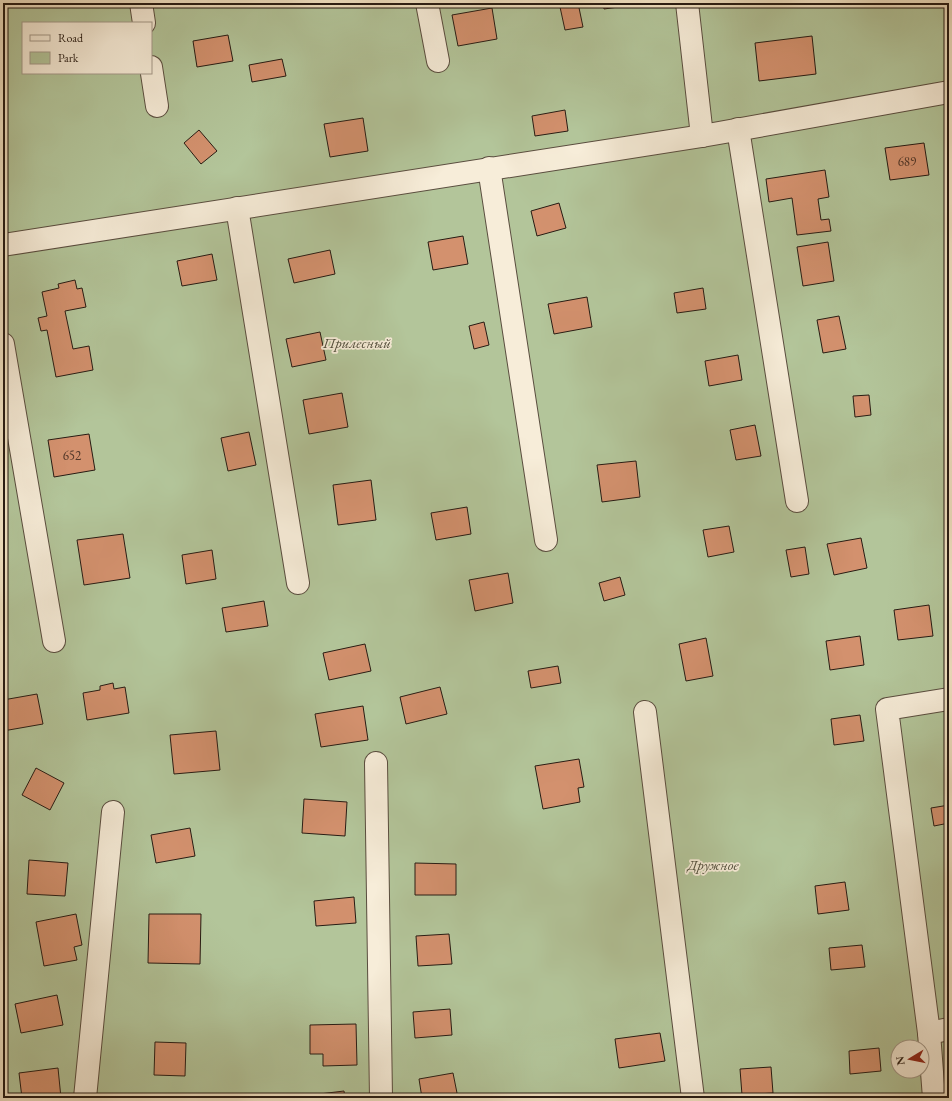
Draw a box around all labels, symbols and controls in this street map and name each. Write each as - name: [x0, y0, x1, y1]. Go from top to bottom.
- legend: [22, 22, 152, 74]
- text: Road: [58, 30, 84, 46]
- text: Park: [58, 50, 79, 66]
- house number: 689: [898, 153, 917, 170]
- park label: Прилесный: [322, 333, 391, 352]
- house number: 652: [63, 447, 82, 464]
- park label: Дружное: [686, 855, 739, 874]
- north arrow: [890, 1039, 930, 1079]
- text: N: [892, 1055, 908, 1066]

